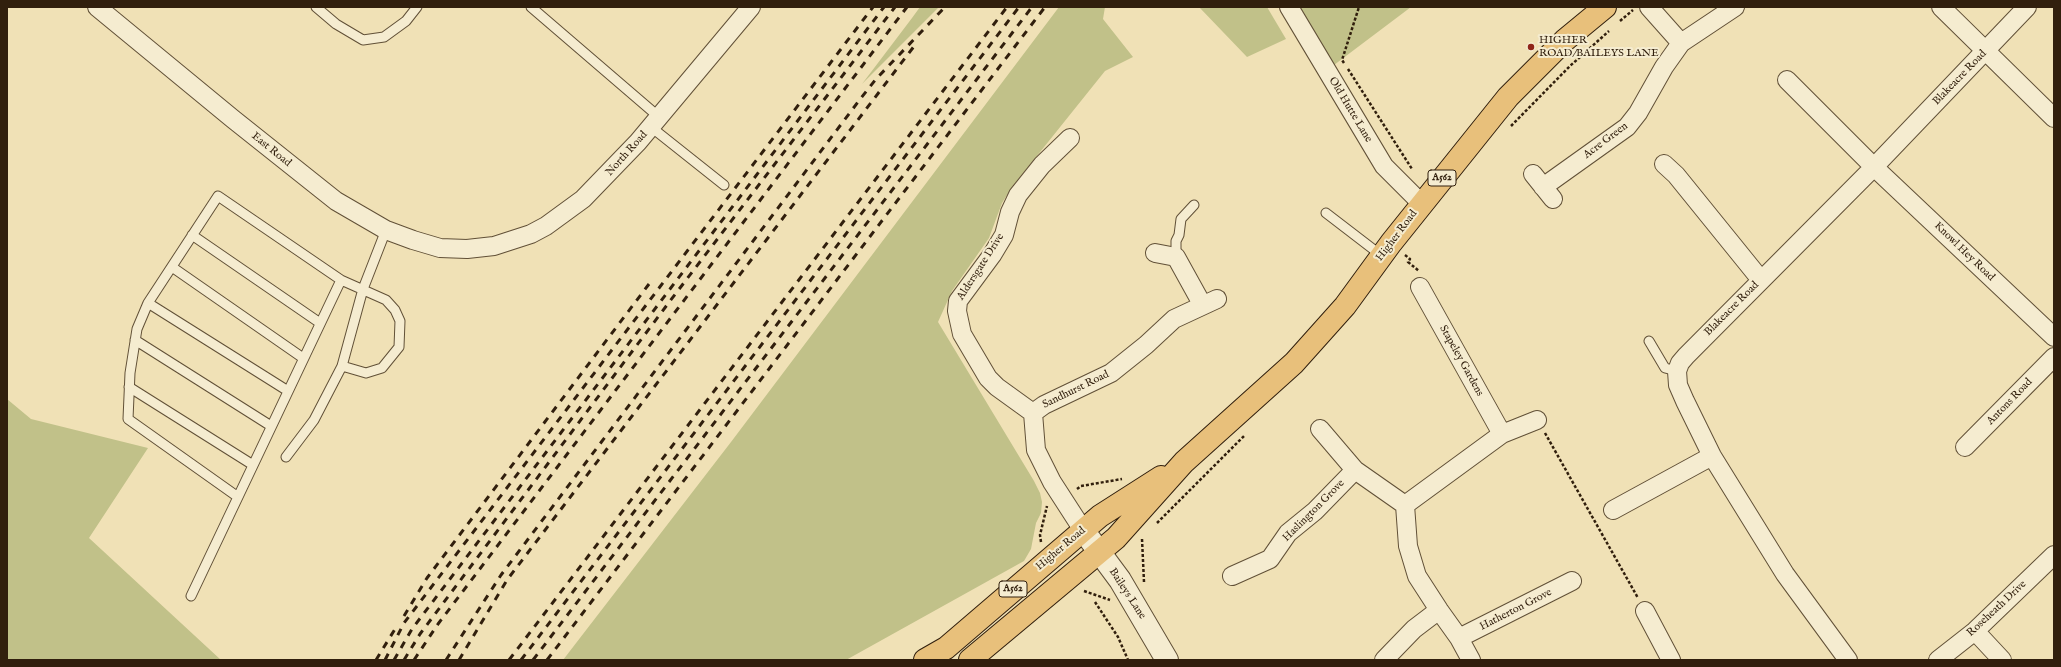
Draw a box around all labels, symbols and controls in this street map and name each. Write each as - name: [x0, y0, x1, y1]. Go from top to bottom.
- place label: HIGHER ROAD/BAILEYS LANE: [1539, 34, 1659, 60]
- marker: HIGHER ROAD/BAILEYS LANE: [1526, 42, 1536, 52]
- street label: Blakeacre Road: [1930, 48, 1990, 108]
- street label: Old Hutte Lane: [1325, 75, 1375, 145]
- street label: Acre Green: [1581, 120, 1631, 162]
- street label: North Road: [603, 129, 651, 179]
- street label: East Road: [248, 130, 294, 170]
- road number: A562: [1428, 170, 1456, 186]
- street label: Higher Road: [1374, 208, 1420, 264]
- street label: Knowl Hey Road: [1931, 220, 1997, 284]
- street label: Aldersgate Drive: [955, 231, 1007, 303]
- street label: Blakeacre Road: [1702, 279, 1762, 339]
- street label: Stapeley Gardens: [1436, 323, 1486, 399]
- street label: Sandhurst Road: [1041, 368, 1111, 412]
- street label: Antons Road: [1984, 376, 2036, 428]
- street label: Haslington Grove: [1280, 477, 1348, 545]
- street label: Higher Road: [1034, 524, 1088, 574]
- street label: Baileys Lane: [1106, 566, 1148, 622]
- street label: Roseheath Drive: [1965, 578, 2029, 640]
- road number: A562: [999, 581, 1027, 597]
- street label: Hatherton Grove: [1478, 586, 1554, 634]

